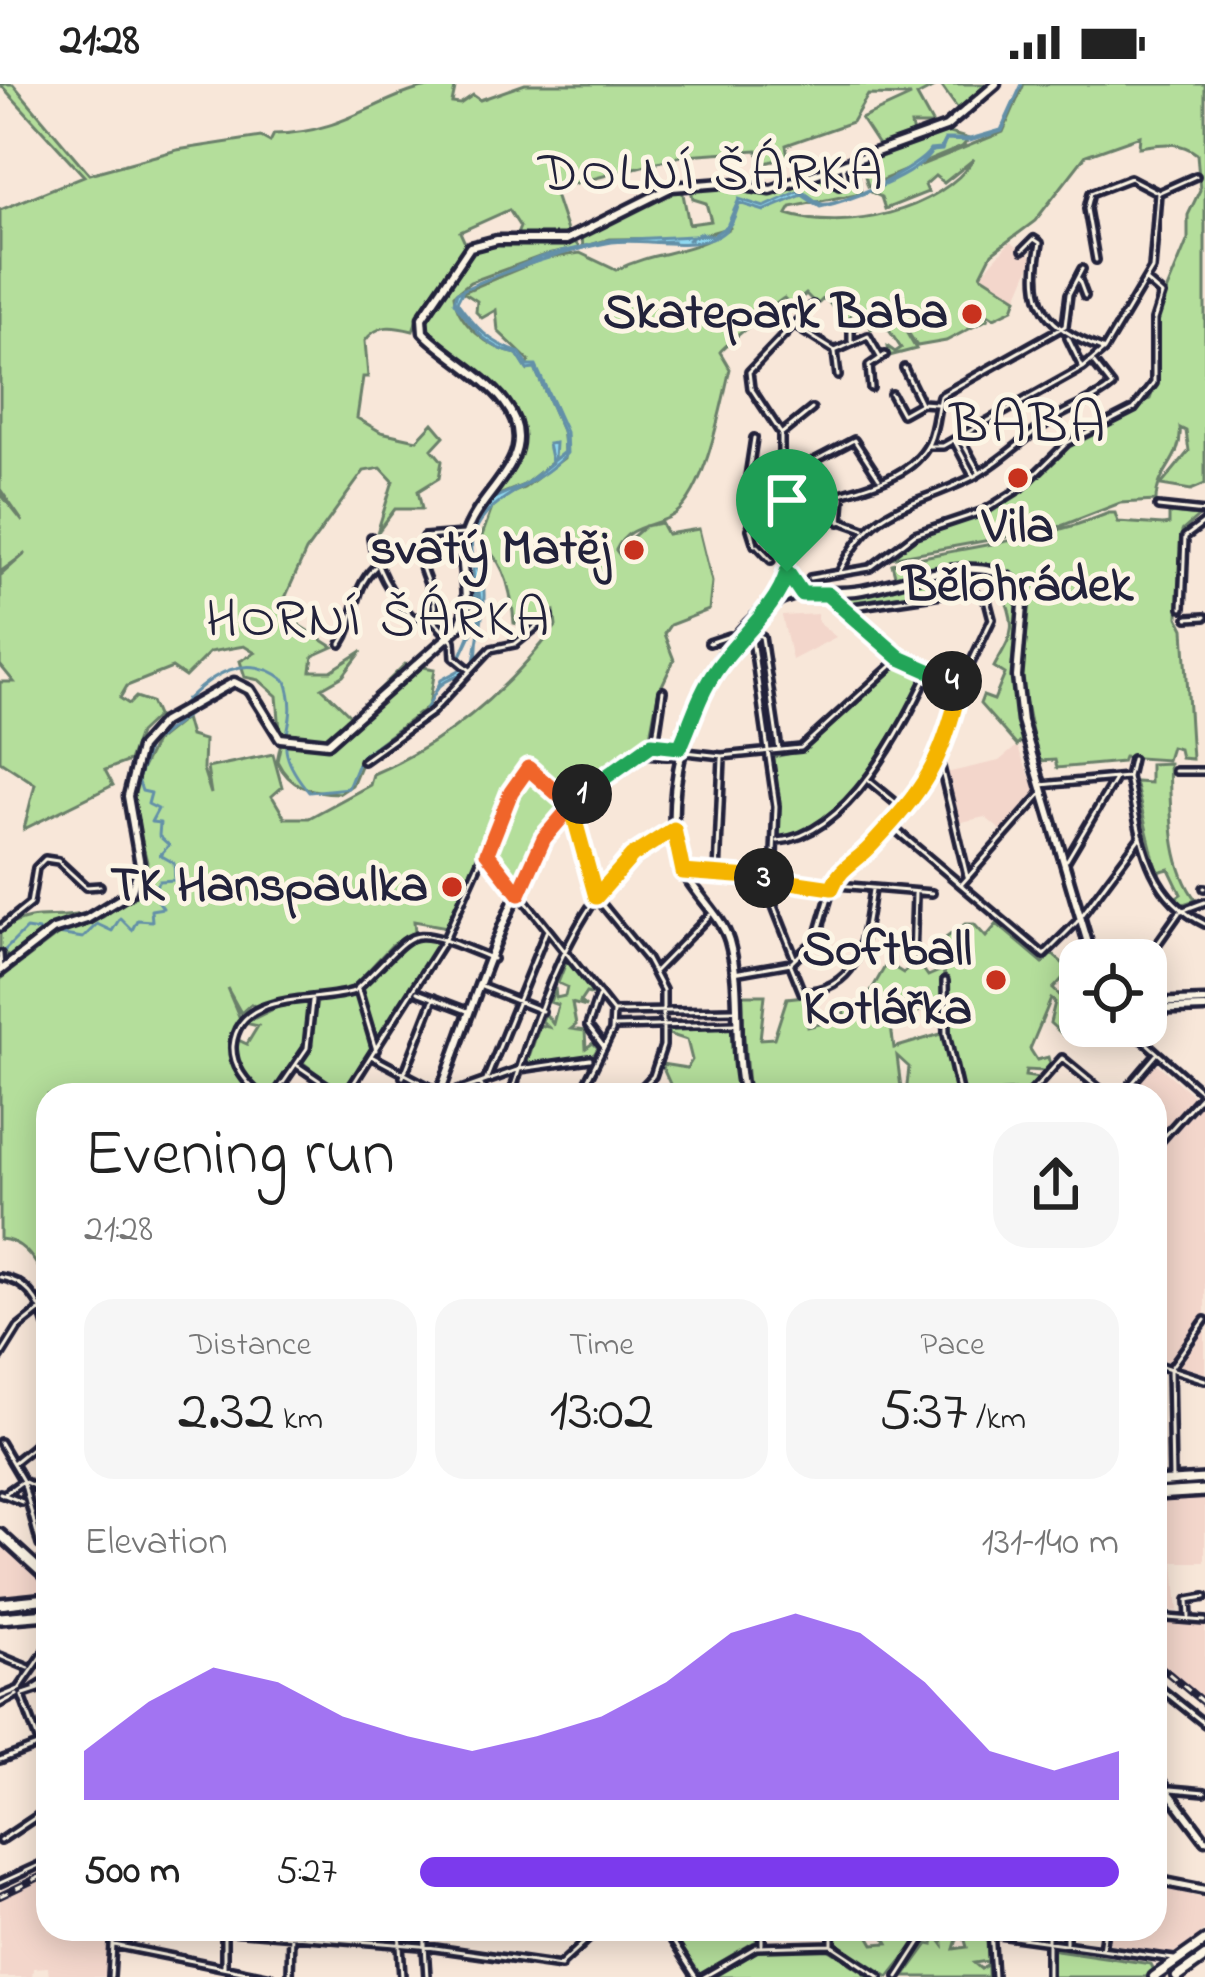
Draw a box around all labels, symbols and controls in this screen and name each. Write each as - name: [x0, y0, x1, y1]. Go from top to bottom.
- text: 21:28: [60, 9, 140, 75]
- district label: DOLNÍ ŠÁRKA: [536, 137, 886, 215]
- place label: Skatepark Baba: [603, 277, 948, 352]
- marker: Skatepark Baba: [959, 301, 985, 327]
- district label: BABA: [948, 386, 1108, 469]
- pin: [736, 449, 838, 572]
- marker: Vila Bělohrádek: [1005, 465, 1031, 491]
- icon: arrive: [754, 467, 820, 533]
- place label: Vila Bělohrádek: [901, 491, 1135, 625]
- place label: svatý Matěj: [370, 513, 612, 588]
- marker: svatý Matěj: [621, 537, 647, 563]
- district label: HORNÍ ŠÁRKA: [206, 583, 552, 661]
- pin: 4: [922, 651, 982, 711]
- text: 4: [945, 657, 959, 705]
- pin: 1: [552, 764, 612, 824]
- text: 1: [577, 770, 587, 818]
- pin: 3: [734, 848, 794, 908]
- place label: TK Hanspaulka: [110, 850, 428, 925]
- text: 3: [757, 854, 771, 902]
- marker: TK Hanspaulka: [439, 874, 465, 900]
- place label: Softball Kotlářka: [802, 914, 972, 1048]
- map controls: [1059, 939, 1167, 1047]
- button: locate: [1059, 939, 1167, 1047]
- marker: Softball Kotlářka: [983, 967, 1009, 993]
- text: Evening run: [84, 1109, 395, 1205]
- button: share: [993, 1122, 1119, 1248]
- text: 21:28: [84, 1202, 153, 1259]
- text: Distance: [190, 1322, 311, 1370]
- text: Time: [569, 1322, 634, 1370]
- text: Pace: [920, 1322, 985, 1370]
- text: 2.32: [178, 1370, 275, 1457]
- text: 13:02: [549, 1370, 654, 1457]
- text: 5:37: [879, 1370, 968, 1457]
- text: km: [275, 1396, 323, 1444]
- text: /km: [968, 1396, 1026, 1444]
- text: Elevation: [84, 1515, 227, 1572]
- text: 131–140 m: [982, 1515, 1119, 1572]
- text: 500 m: [84, 1844, 180, 1901]
- text: 5:27: [276, 1844, 337, 1901]

